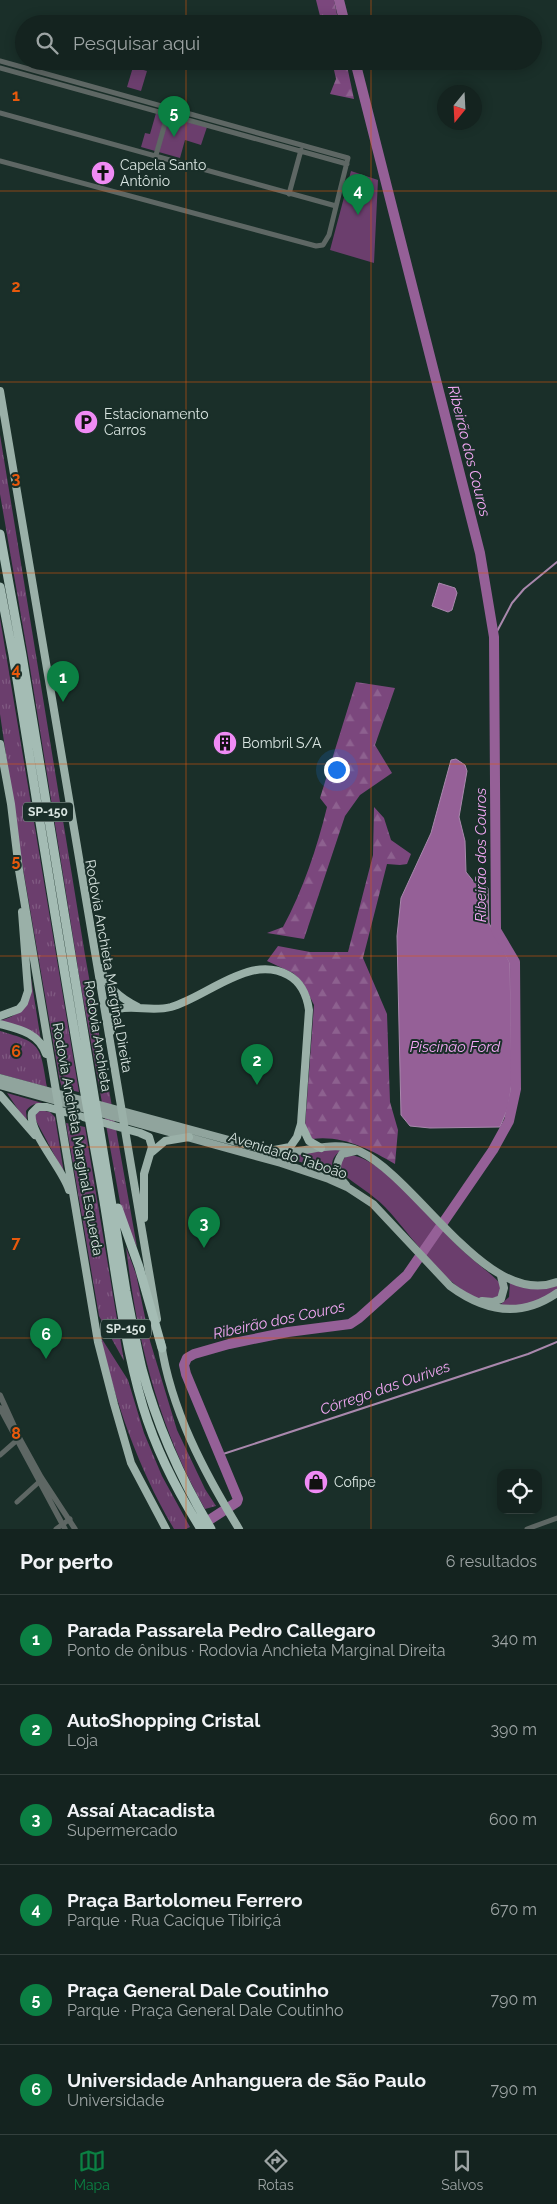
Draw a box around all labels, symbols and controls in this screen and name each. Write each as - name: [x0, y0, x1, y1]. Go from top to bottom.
- search box: [15, 15, 542, 70]
- icon: search: [33, 29, 61, 57]
- text: Pesquisar aqui: [73, 32, 200, 54]
- north arrow: [437, 85, 482, 130]
- text: 1: [12, 86, 20, 105]
- pin: 5: [158, 96, 190, 137]
- place label: Capela Santo Antônio: [120, 157, 206, 189]
- church icon: Capela Santo Antônio: [90, 160, 116, 186]
- pin: 4: [342, 174, 374, 215]
- text: 2: [11, 277, 21, 296]
- water label: Ribeirão dos Couros: [444, 383, 494, 519]
- place label: Estacionamento Carros: [104, 406, 209, 438]
- parking icon: Estacionamento Carros: [73, 409, 99, 435]
- text: 3: [12, 469, 21, 488]
- text: 4: [11, 660, 21, 679]
- pin: 1: [47, 661, 79, 702]
- building icon: Bombril S/A: [212, 730, 238, 756]
- place label: Bombril S/A: [242, 735, 322, 751]
- your location: [324, 757, 350, 783]
- water label: Ribeirão dos Couros: [472, 788, 490, 922]
- road number: SP-150: [23, 802, 73, 822]
- text: 5: [12, 851, 21, 870]
- street label: Rodovia Anchieta Marginal Direita: [82, 858, 136, 1074]
- street label: Rodovia Anchieta: [81, 979, 115, 1093]
- street label: Rodovia Anchieta Marginal Esquerda: [50, 1021, 106, 1257]
- water label: Piscinão Ford: [410, 1038, 501, 1056]
- text: 6: [11, 1042, 21, 1061]
- pin: 2: [241, 1044, 273, 1085]
- street label: Avenida do Taboão: [227, 1128, 349, 1182]
- pin: 3: [188, 1207, 220, 1248]
- text: 7: [12, 1233, 21, 1252]
- water label: Ribeirão dos Couros: [211, 1297, 347, 1343]
- pin: 6: [30, 1318, 62, 1359]
- road number: SP-150: [101, 1320, 151, 1338]
- water label: Córrego das Ourives: [318, 1357, 452, 1419]
- text: 8: [11, 1424, 21, 1443]
- shop icon: Cofipe: [303, 1469, 329, 1495]
- map controls: [497, 1469, 542, 1514]
- button: locate: [497, 1469, 542, 1514]
- place label: Cofipe: [334, 1474, 376, 1490]
- text: Por perto: [20, 1549, 113, 1574]
- text: 6 resultados: [446, 1552, 537, 1571]
- text: Parada Passarela Pedro Callegaro: [67, 1619, 376, 1641]
- text: 1: [32, 1630, 40, 1649]
- text: 340 m: [491, 1630, 537, 1649]
- text: Ponto de ônibus · Rodovia Anchieta Marginal Direita: [67, 1641, 446, 1660]
- text: AutoShopping Cristal: [67, 1709, 260, 1731]
- text: 2: [31, 1720, 41, 1739]
- text: 390 m: [491, 1720, 537, 1739]
- text: Loja: [67, 1731, 98, 1750]
- text: Assaí Atacadista: [67, 1799, 215, 1821]
- text: 3: [32, 1810, 40, 1829]
- text: 600 m: [489, 1810, 537, 1829]
- text: Supermercado: [67, 1821, 178, 1840]
- text: Praça Bartolomeu Ferrero: [67, 1889, 302, 1911]
- text: 4: [31, 1900, 41, 1919]
- text: 670 m: [490, 1900, 537, 1919]
- text: Parque · Rua Cacique Tibiriçá: [67, 1911, 281, 1930]
- text: Praça General Dale Coutinho: [67, 1979, 329, 2001]
- text: 5: [32, 1990, 40, 2009]
- text: 790 m: [491, 1990, 537, 2009]
- text: Parque · Praça General Dale Coutinho: [67, 2001, 344, 2020]
- text: Universidade Anhanguera de São Paulo: [67, 2069, 426, 2091]
- text: 6: [31, 2080, 41, 2099]
- text: 790 m: [491, 2080, 537, 2099]
- text: Universidade: [67, 2091, 164, 2110]
- tab: Mapa: [74, 2147, 110, 2193]
- tab: Rotas: [257, 2147, 294, 2193]
- tab: Salvos: [441, 2147, 483, 2193]

